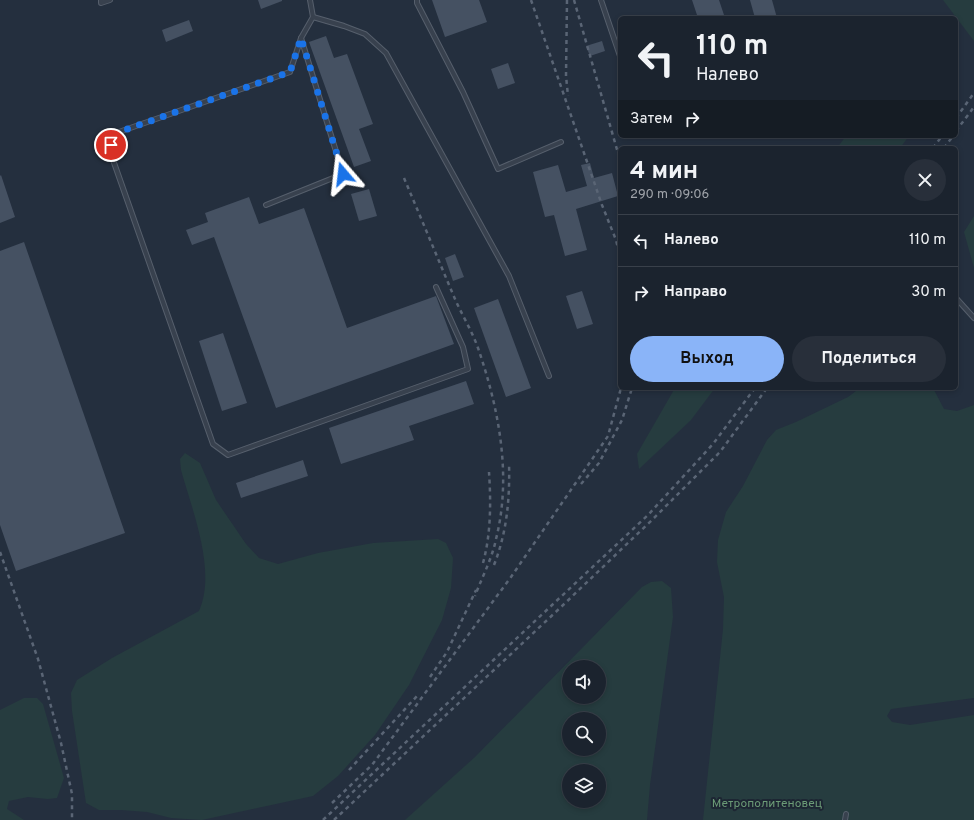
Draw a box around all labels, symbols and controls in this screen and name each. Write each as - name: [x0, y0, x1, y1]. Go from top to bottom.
- text: 110 m: [696, 29, 768, 65]
- icon: left: [630, 32, 682, 84]
- text: Налево: [696, 64, 759, 87]
- icon: right: [681, 108, 703, 130]
- text: Затем: [630, 110, 673, 129]
- pin: [94, 128, 128, 162]
- icon: arrive: [100, 134, 122, 156]
- position arrow: [322, 153, 364, 195]
- text: 4 мин: [630, 157, 698, 187]
- button: close: [904, 159, 946, 201]
- text: 290 m · 09:06: [630, 187, 709, 203]
- icon: left: [630, 230, 652, 252]
- text: Налево: [664, 231, 719, 250]
- text: 110 m: [909, 231, 946, 250]
- icon: right: [630, 282, 652, 304]
- text: Направо: [664, 283, 727, 302]
- text: 30 m: [911, 283, 946, 302]
- button: Выход: [630, 336, 784, 382]
- button: Поделиться: [792, 336, 946, 382]
- map controls: [562, 660, 606, 808]
- button: sound: [562, 660, 606, 704]
- button: search: [562, 712, 606, 756]
- button: layers: [562, 764, 606, 808]
- park label: Метрополитеновец: [712, 796, 822, 812]

